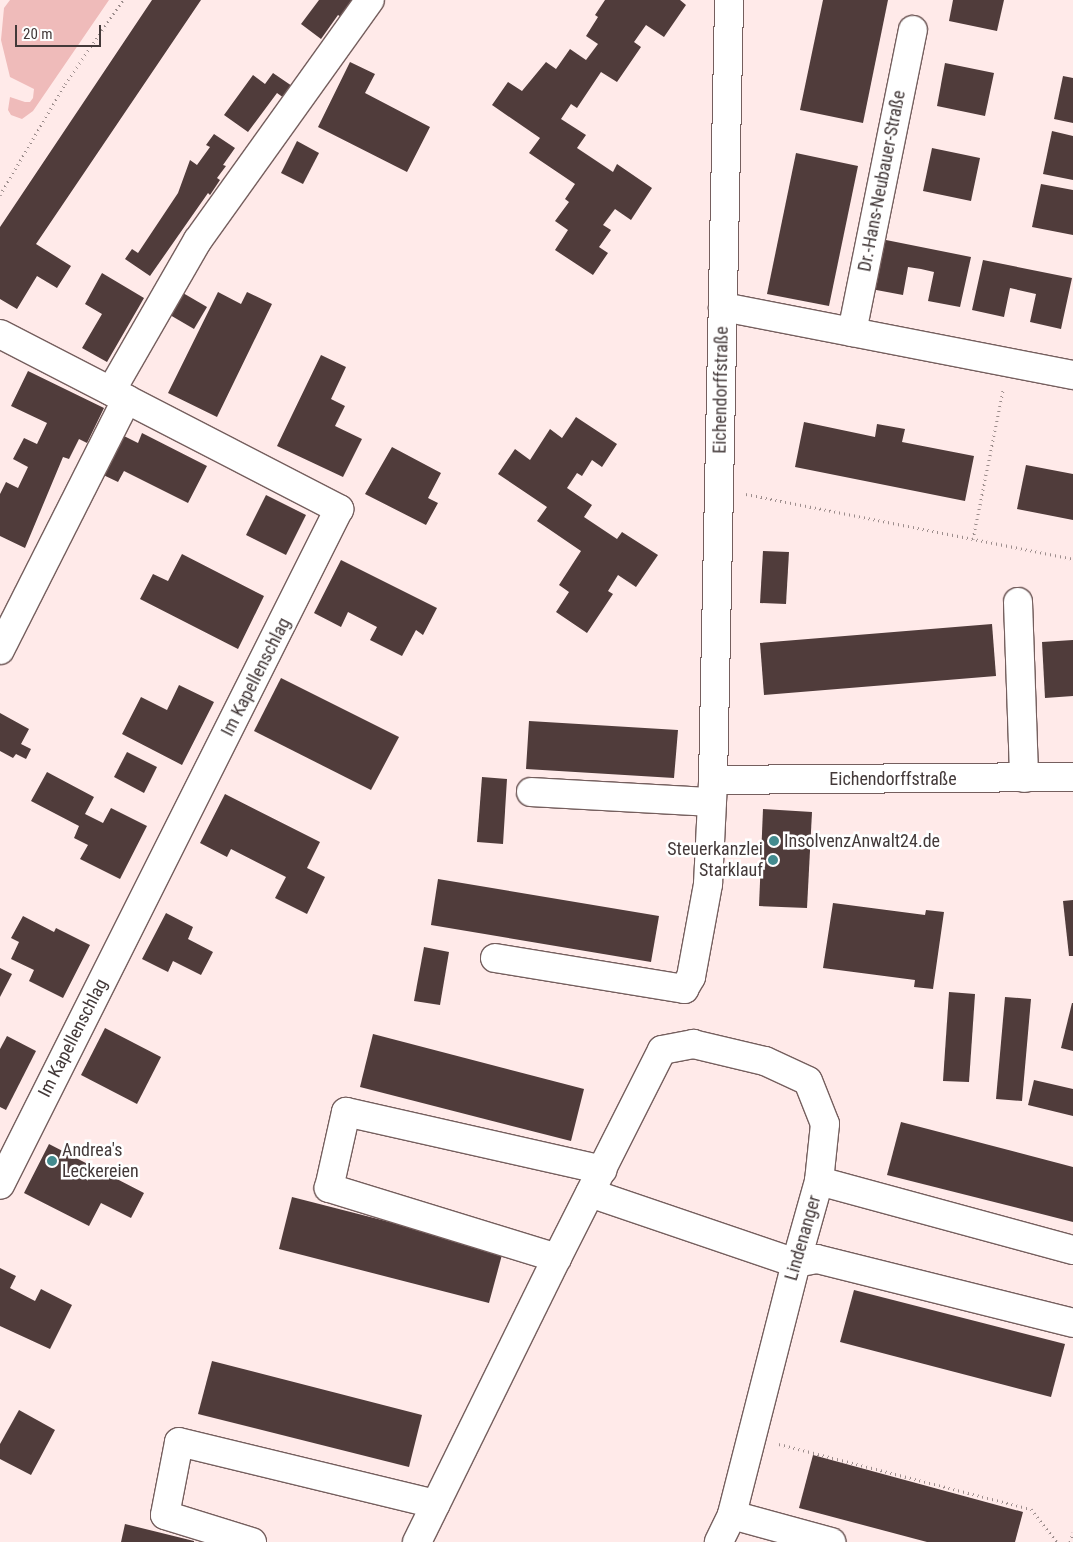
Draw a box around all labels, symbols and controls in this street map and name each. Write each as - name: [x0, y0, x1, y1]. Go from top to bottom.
- scale bar: [18, 15, 104, 47]
- text: 20 m: [23, 25, 53, 43]
- street label: Dr.-Hans-Neubauer-Straße: [854, 89, 910, 273]
- street label: Eichendorffstraße: [709, 326, 733, 454]
- street label: Im Kapellenschlag: [217, 614, 295, 740]
- street label: Eichendorffstraße: [829, 768, 957, 790]
- place label: InsolvenzAnwalt24.de: [784, 830, 940, 852]
- marker: InsolvenzAnwalt24.de: [768, 835, 780, 847]
- place label: Steuerkanzlei Starklauf: [667, 839, 763, 882]
- marker: Steuerkanzlei Starklauf: [767, 854, 779, 866]
- street label: Im Kapellenschlag: [34, 975, 112, 1101]
- place label: Andrea's Leckereien: [62, 1140, 139, 1182]
- marker: Andrea's Leckereien: [46, 1155, 58, 1167]
- street label: Lindenanger: [781, 1193, 825, 1283]

